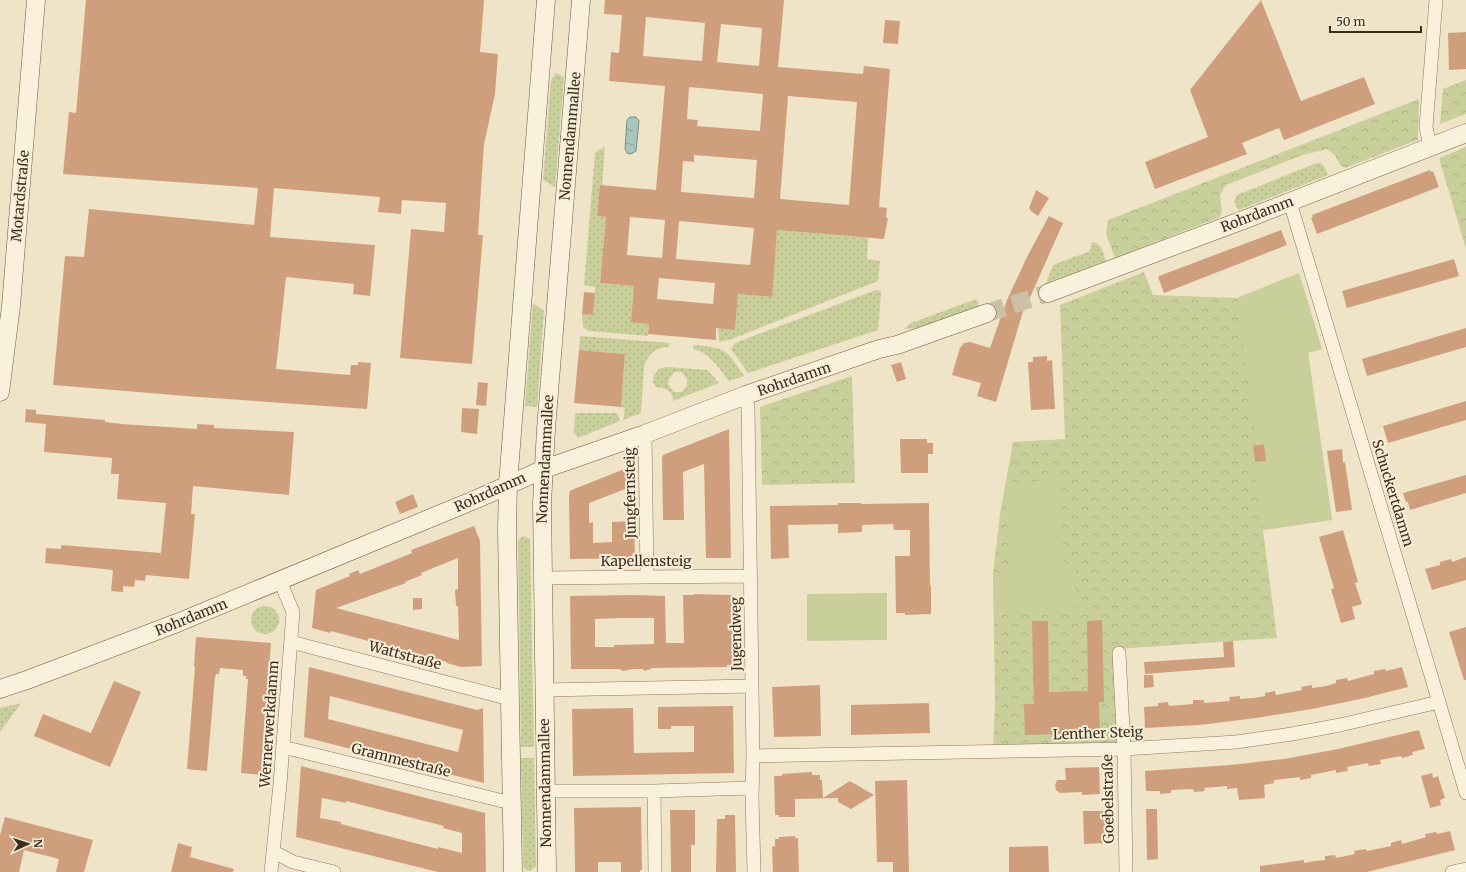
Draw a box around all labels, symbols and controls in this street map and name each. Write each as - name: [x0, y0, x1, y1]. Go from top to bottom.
- scale bar: [1330, 8, 1421, 34]
- text: 50 m: [1336, 14, 1365, 29]
- street label: Nonnendammallee: [555, 71, 585, 201]
- street label: Motardstraße: [7, 149, 33, 243]
- street label: Rohrdamm: [1218, 192, 1296, 236]
- street label: Rohrdamm: [755, 358, 833, 400]
- street label: Nonnendammallee: [533, 394, 557, 524]
- street label: Schuckertdamm: [1368, 437, 1418, 549]
- street label: Jungfernsteig: [620, 447, 640, 540]
- street label: Rohrdamm: [451, 468, 529, 516]
- street label: Kapellensteig: [600, 552, 692, 570]
- street label: Rohrdamm: [152, 594, 230, 640]
- street label: Jugendweg: [726, 596, 746, 672]
- street label: Wattstraße: [366, 636, 443, 673]
- street label: Wernerwerkdamm: [256, 660, 282, 789]
- street label: Nonnendammallee: [535, 718, 555, 848]
- street label: Lenther Steig: [1053, 722, 1144, 744]
- street label: Grammestraße: [350, 739, 452, 781]
- street label: Goebelstraße: [1098, 754, 1118, 844]
- north arrow: [8, 824, 48, 864]
- text: N: [31, 839, 45, 848]

